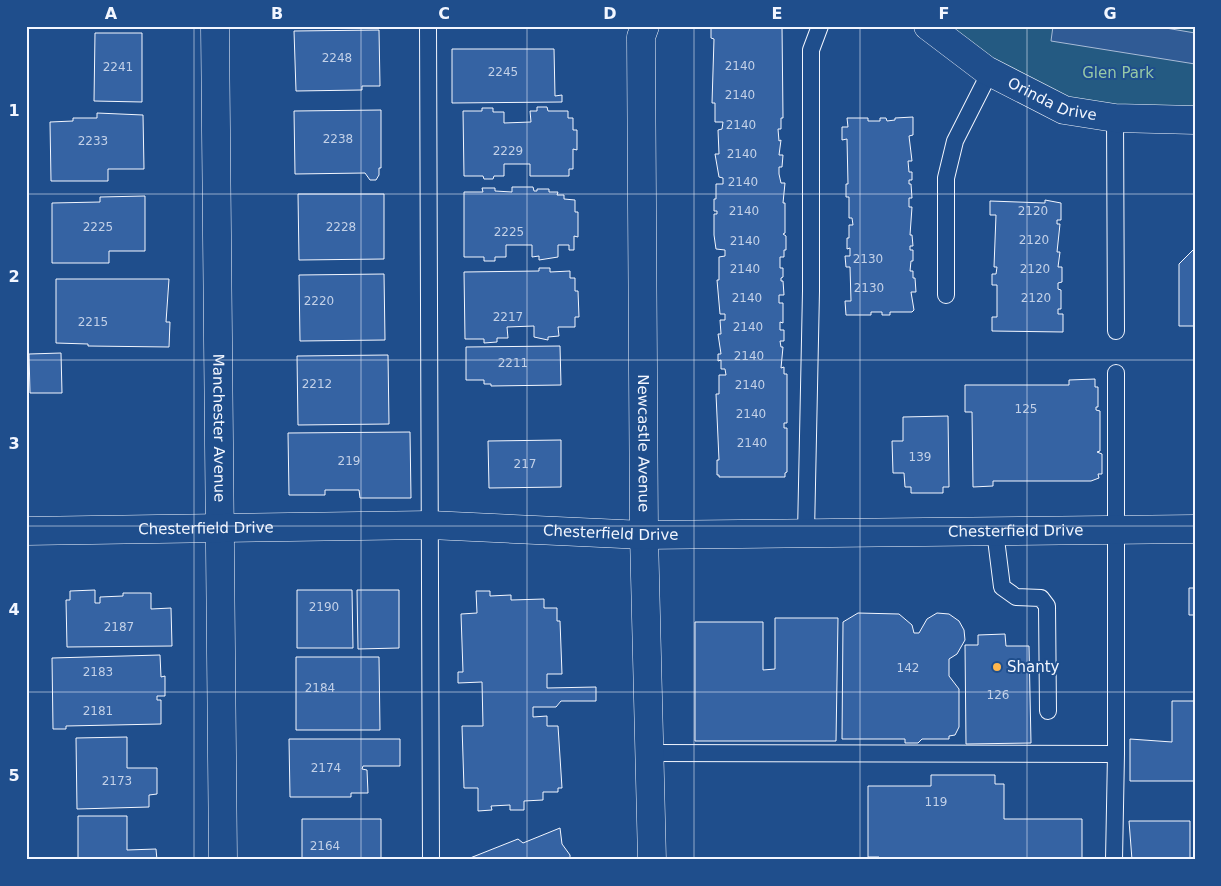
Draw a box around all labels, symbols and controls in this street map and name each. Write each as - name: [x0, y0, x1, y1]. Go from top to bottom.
- text: A: [105, 4, 118, 23]
- text: B: [271, 4, 283, 23]
- text: C: [438, 4, 450, 23]
- text: D: [603, 4, 617, 23]
- text: E: [772, 4, 782, 23]
- text: F: [939, 4, 949, 23]
- text: G: [1103, 4, 1117, 23]
- house number: 2248: [322, 51, 352, 65]
- house number: 2140: [725, 59, 755, 73]
- house number: 2241: [103, 60, 133, 74]
- park label: Glen Park: [1082, 64, 1154, 82]
- house number: 2245: [488, 65, 518, 79]
- street label: Orinda Drive: [1005, 74, 1098, 124]
- house number: 2140: [725, 88, 755, 102]
- text: 1: [8, 101, 20, 120]
- house number: 2140: [726, 118, 756, 132]
- house number: 2238: [323, 132, 353, 146]
- house number: 2233: [78, 134, 108, 148]
- house number: 2229: [493, 144, 523, 158]
- house number: 2140: [727, 147, 757, 161]
- house number: 2140: [728, 175, 758, 189]
- house number: 2140: [729, 204, 759, 218]
- house number: 2120: [1018, 204, 1048, 218]
- house number: 2225: [83, 220, 113, 234]
- house number: 2228: [326, 220, 356, 234]
- house number: 2225: [494, 225, 524, 239]
- house number: 2120: [1019, 233, 1049, 247]
- house number: 2140: [730, 234, 760, 248]
- house number: 2130: [853, 252, 883, 266]
- house number: 2140: [730, 262, 760, 276]
- house number: 2120: [1020, 262, 1050, 276]
- text: 2: [8, 267, 20, 286]
- house number: 2130: [854, 281, 884, 295]
- house number: 2140: [732, 291, 762, 305]
- house number: 2120: [1021, 291, 1051, 305]
- house number: 2220: [304, 294, 334, 308]
- house number: 2217: [493, 310, 523, 324]
- house number: 2215: [78, 315, 108, 329]
- house number: 2140: [733, 320, 763, 334]
- house number: 2140: [734, 349, 764, 363]
- street label: Manchester Avenue: [209, 354, 229, 502]
- house number: 2211: [498, 356, 528, 370]
- street label: Newcastle Avenue: [634, 374, 653, 512]
- house number: 2212: [302, 377, 332, 391]
- house number: 2140: [735, 378, 765, 392]
- house number: 125: [1015, 402, 1037, 416]
- house number: 2140: [736, 407, 766, 421]
- text: 3: [8, 434, 20, 453]
- house number: 2140: [737, 436, 767, 450]
- house number: 139: [909, 450, 931, 464]
- house number: 219: [338, 454, 360, 468]
- house number: 217: [514, 457, 536, 471]
- street label: Chesterfield Drive: [138, 518, 274, 538]
- street label: Chesterfield Drive: [543, 521, 679, 544]
- street label: Chesterfield Drive: [948, 521, 1084, 541]
- text: 4: [8, 600, 20, 619]
- house number: 2190: [309, 600, 339, 614]
- house number: 2187: [104, 620, 134, 634]
- place label: Shanty: [1007, 658, 1060, 676]
- house number: 142: [897, 661, 919, 675]
- marker: Shanty: [991, 661, 1003, 673]
- house number: 2183: [83, 665, 113, 679]
- house number: 2184: [305, 681, 335, 695]
- house number: 126: [987, 688, 1009, 702]
- house number: 2181: [83, 704, 113, 718]
- house number: 2174: [311, 761, 341, 775]
- text: 5: [8, 766, 20, 785]
- house number: 2173: [102, 774, 132, 788]
- house number: 119: [925, 795, 947, 809]
- house number: 2164: [310, 839, 340, 853]

